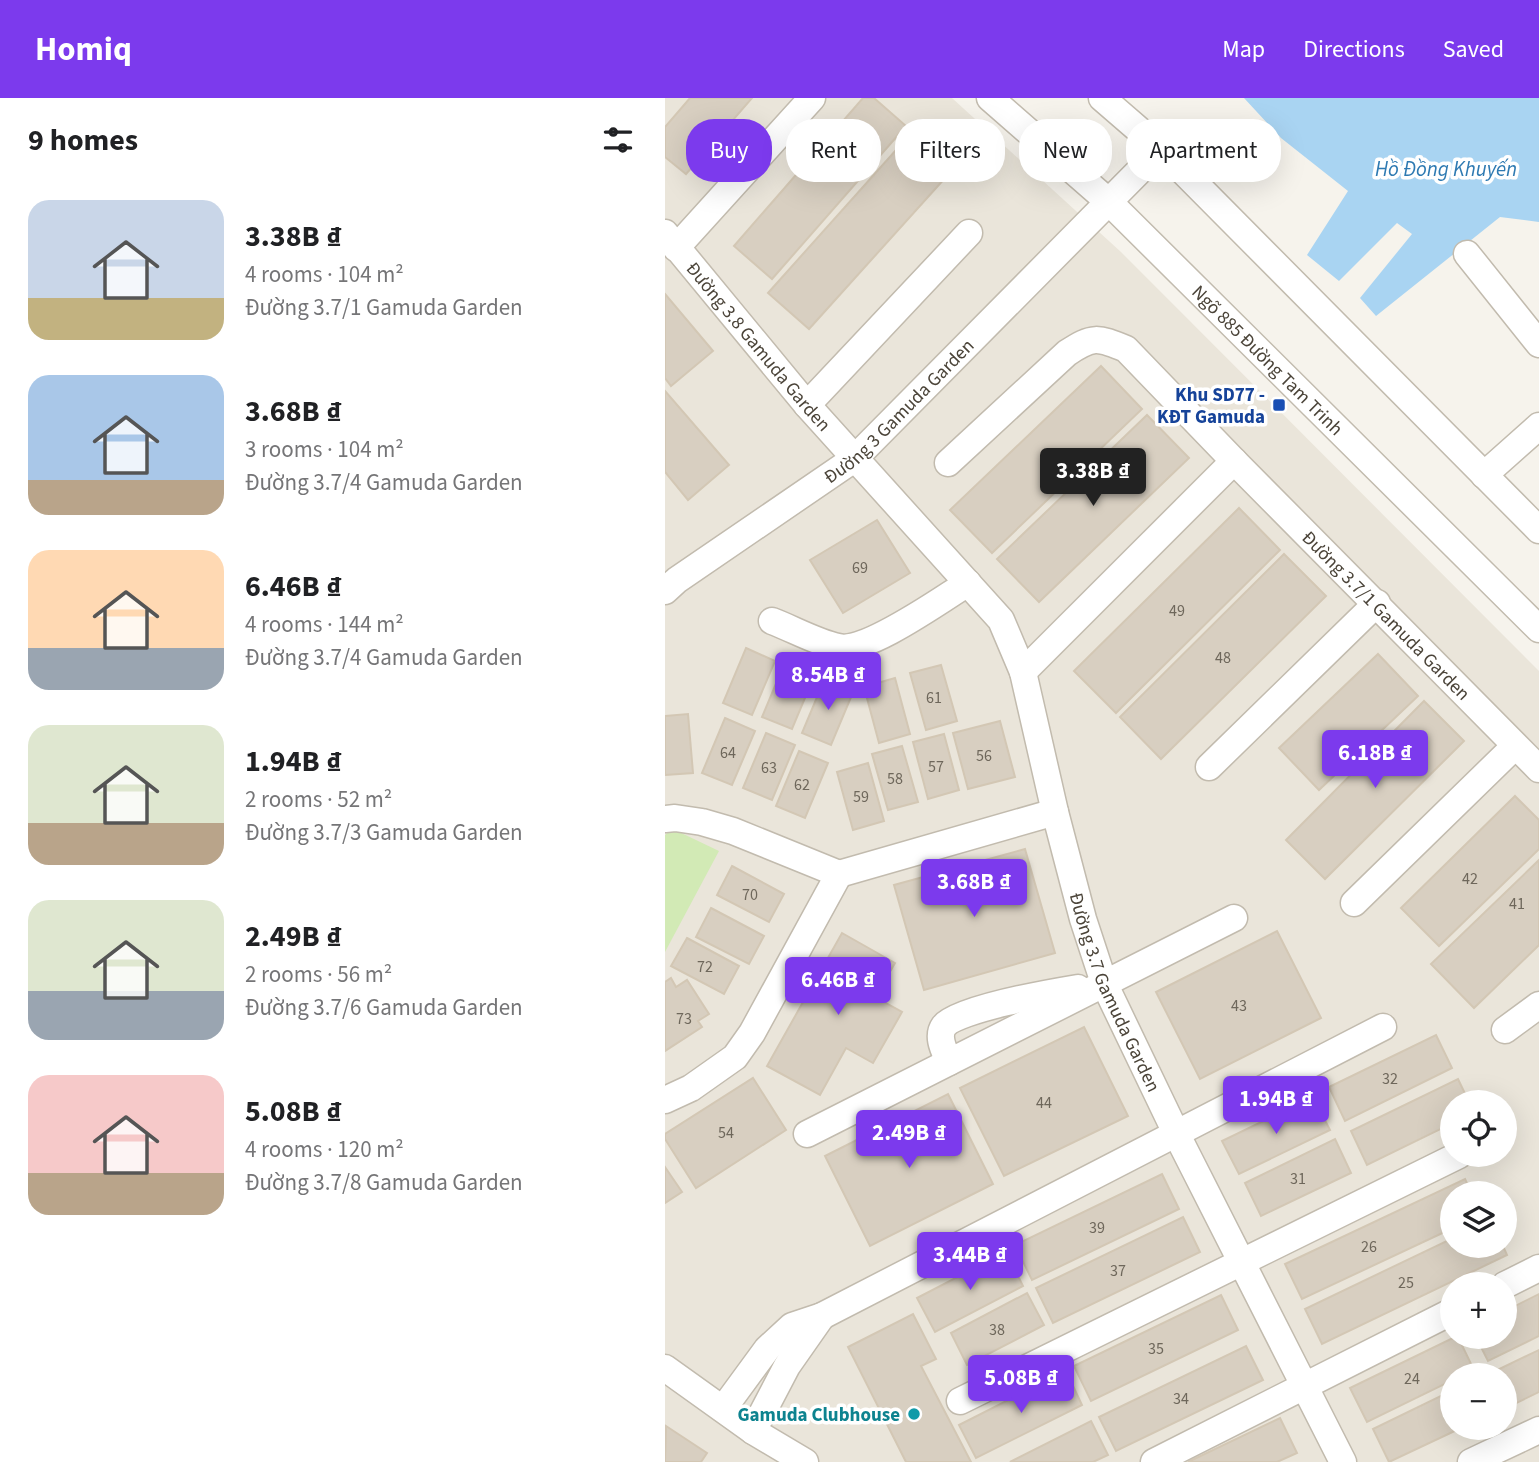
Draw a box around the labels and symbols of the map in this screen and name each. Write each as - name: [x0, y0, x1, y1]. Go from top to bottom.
- water label: Hồ Đồng Khuyến: [1375, 154, 1517, 184]
- street label: Đường 3.8 Gamuda Garden: [679, 256, 836, 438]
- street label: Ngõ 885 Đường Tam Trinh: [1185, 280, 1349, 442]
- street label: Đường 3 Gamuda Garden: [819, 333, 981, 491]
- place label: Khu SD77 - KĐT Gamuda: [1157, 382, 1265, 431]
- marker: Khu SD77 - KĐT Gamuda: [1271, 397, 1287, 413]
- pin: 3.38B ₫: [1028, 448, 1158, 508]
- street label: Đường 3.7/1 Gamuda Garden: [1295, 525, 1476, 707]
- house number: 69: [852, 557, 868, 579]
- house number: 49: [1169, 600, 1185, 622]
- house number: 48: [1215, 647, 1231, 669]
- pin: 8.54B ₫: [763, 652, 893, 712]
- house number: 61: [926, 687, 942, 709]
- pin: 6.18B ₫: [1310, 730, 1440, 790]
- house number: 64: [720, 742, 736, 764]
- house number: 56: [976, 745, 992, 767]
- house number: 57: [928, 756, 944, 778]
- house number: 63: [761, 757, 777, 779]
- house number: 58: [887, 768, 903, 790]
- house number: 62: [794, 774, 810, 796]
- house number: 59: [853, 786, 869, 808]
- pin: 3.68B ₫: [909, 860, 1039, 919]
- house number: 42: [1462, 868, 1478, 890]
- house number: 70: [742, 884, 758, 906]
- street label: Đường 3.7 Gamuda Garden: [1062, 890, 1166, 1097]
- house number: 41: [1509, 893, 1525, 915]
- house number: 72: [697, 956, 713, 978]
- pin: 6.46B ₫: [773, 958, 903, 1017]
- house number: 43: [1231, 995, 1247, 1017]
- house number: 73: [676, 1008, 692, 1030]
- house number: 32: [1382, 1068, 1398, 1090]
- pin: 1.94B ₫: [1211, 1076, 1341, 1136]
- house number: 44: [1036, 1092, 1052, 1114]
- pin: 2.49B ₫: [844, 1110, 974, 1170]
- house number: 54: [718, 1122, 734, 1144]
- house number: 31: [1290, 1168, 1306, 1190]
- house number: 39: [1089, 1217, 1105, 1239]
- pin: 3.44B ₫: [905, 1232, 1035, 1292]
- house number: 26: [1361, 1236, 1377, 1258]
- house number: 37: [1110, 1260, 1126, 1282]
- house number: 25: [1398, 1272, 1414, 1294]
- house number: 38: [989, 1319, 1005, 1341]
- house number: 35: [1148, 1338, 1164, 1360]
- pin: 5.08B ₫: [956, 1356, 1086, 1415]
- house number: 24: [1404, 1368, 1420, 1390]
- house number: 34: [1173, 1388, 1189, 1410]
- place label: Gamuda Clubhouse: [737, 1402, 900, 1429]
- marker: Gamuda Clubhouse: [906, 1406, 922, 1422]

